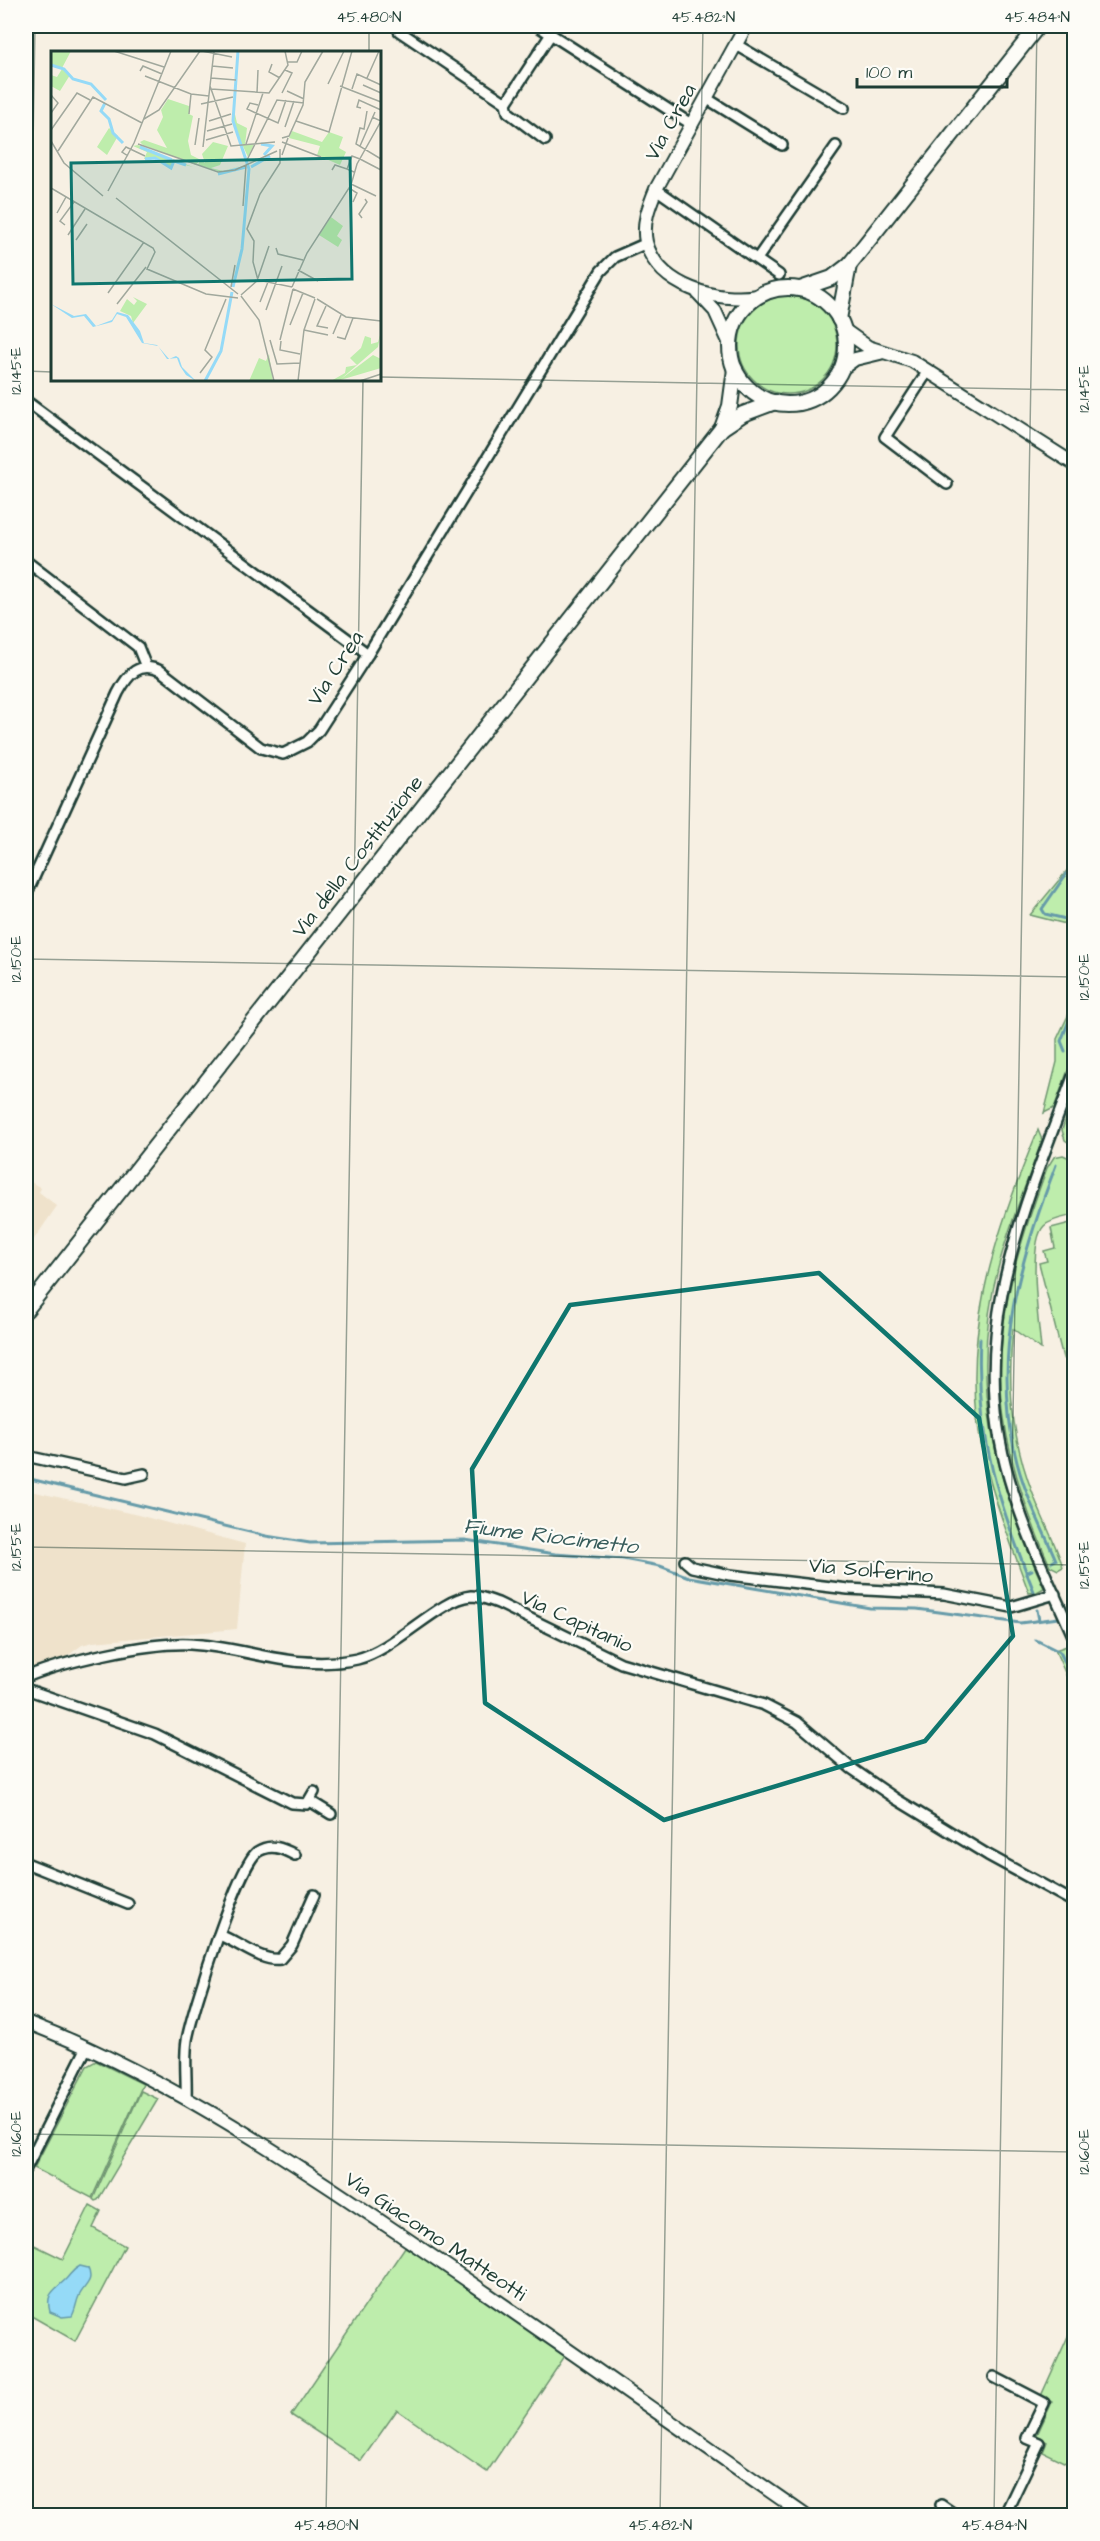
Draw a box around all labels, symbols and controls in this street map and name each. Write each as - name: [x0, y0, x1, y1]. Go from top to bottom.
- text: 45.480°N: [336, 7, 402, 28]
- text: 45.482°N: [671, 7, 735, 28]
- text: 45.484°N: [1004, 7, 1070, 28]
- inset map: [51, 51, 381, 381]
- scale bar: [857, 51, 1007, 89]
- text: 100 m: [866, 60, 912, 85]
- street label: Via Crea: [637, 78, 704, 166]
- text: 12.145°E: [6, 347, 27, 395]
- text: 12.145°E: [1074, 365, 1095, 413]
- street label: Via Crea: [300, 625, 371, 711]
- street label: Via della Costituzione: [285, 769, 430, 943]
- text: 12.150°E: [6, 935, 27, 982]
- text: 12.150°E: [1074, 953, 1095, 1000]
- water label: Fiume Riocimetto: [462, 1510, 641, 1563]
- text: 12.155°E: [6, 1523, 27, 1571]
- text: 12.155°E: [1074, 1541, 1095, 1589]
- street label: Via Solferino: [807, 1551, 935, 1590]
- street label: Via Capitanio: [516, 1583, 638, 1661]
- text: 12.160°E: [6, 2111, 27, 2157]
- text: 12.160°E: [1074, 2129, 1095, 2175]
- street label: Via Giacomo Matteotti: [339, 2165, 532, 2308]
- text: 45.480°N: [293, 2515, 359, 2536]
- text: 45.482°N: [628, 2515, 692, 2536]
- text: 45.484°N: [961, 2515, 1027, 2536]

